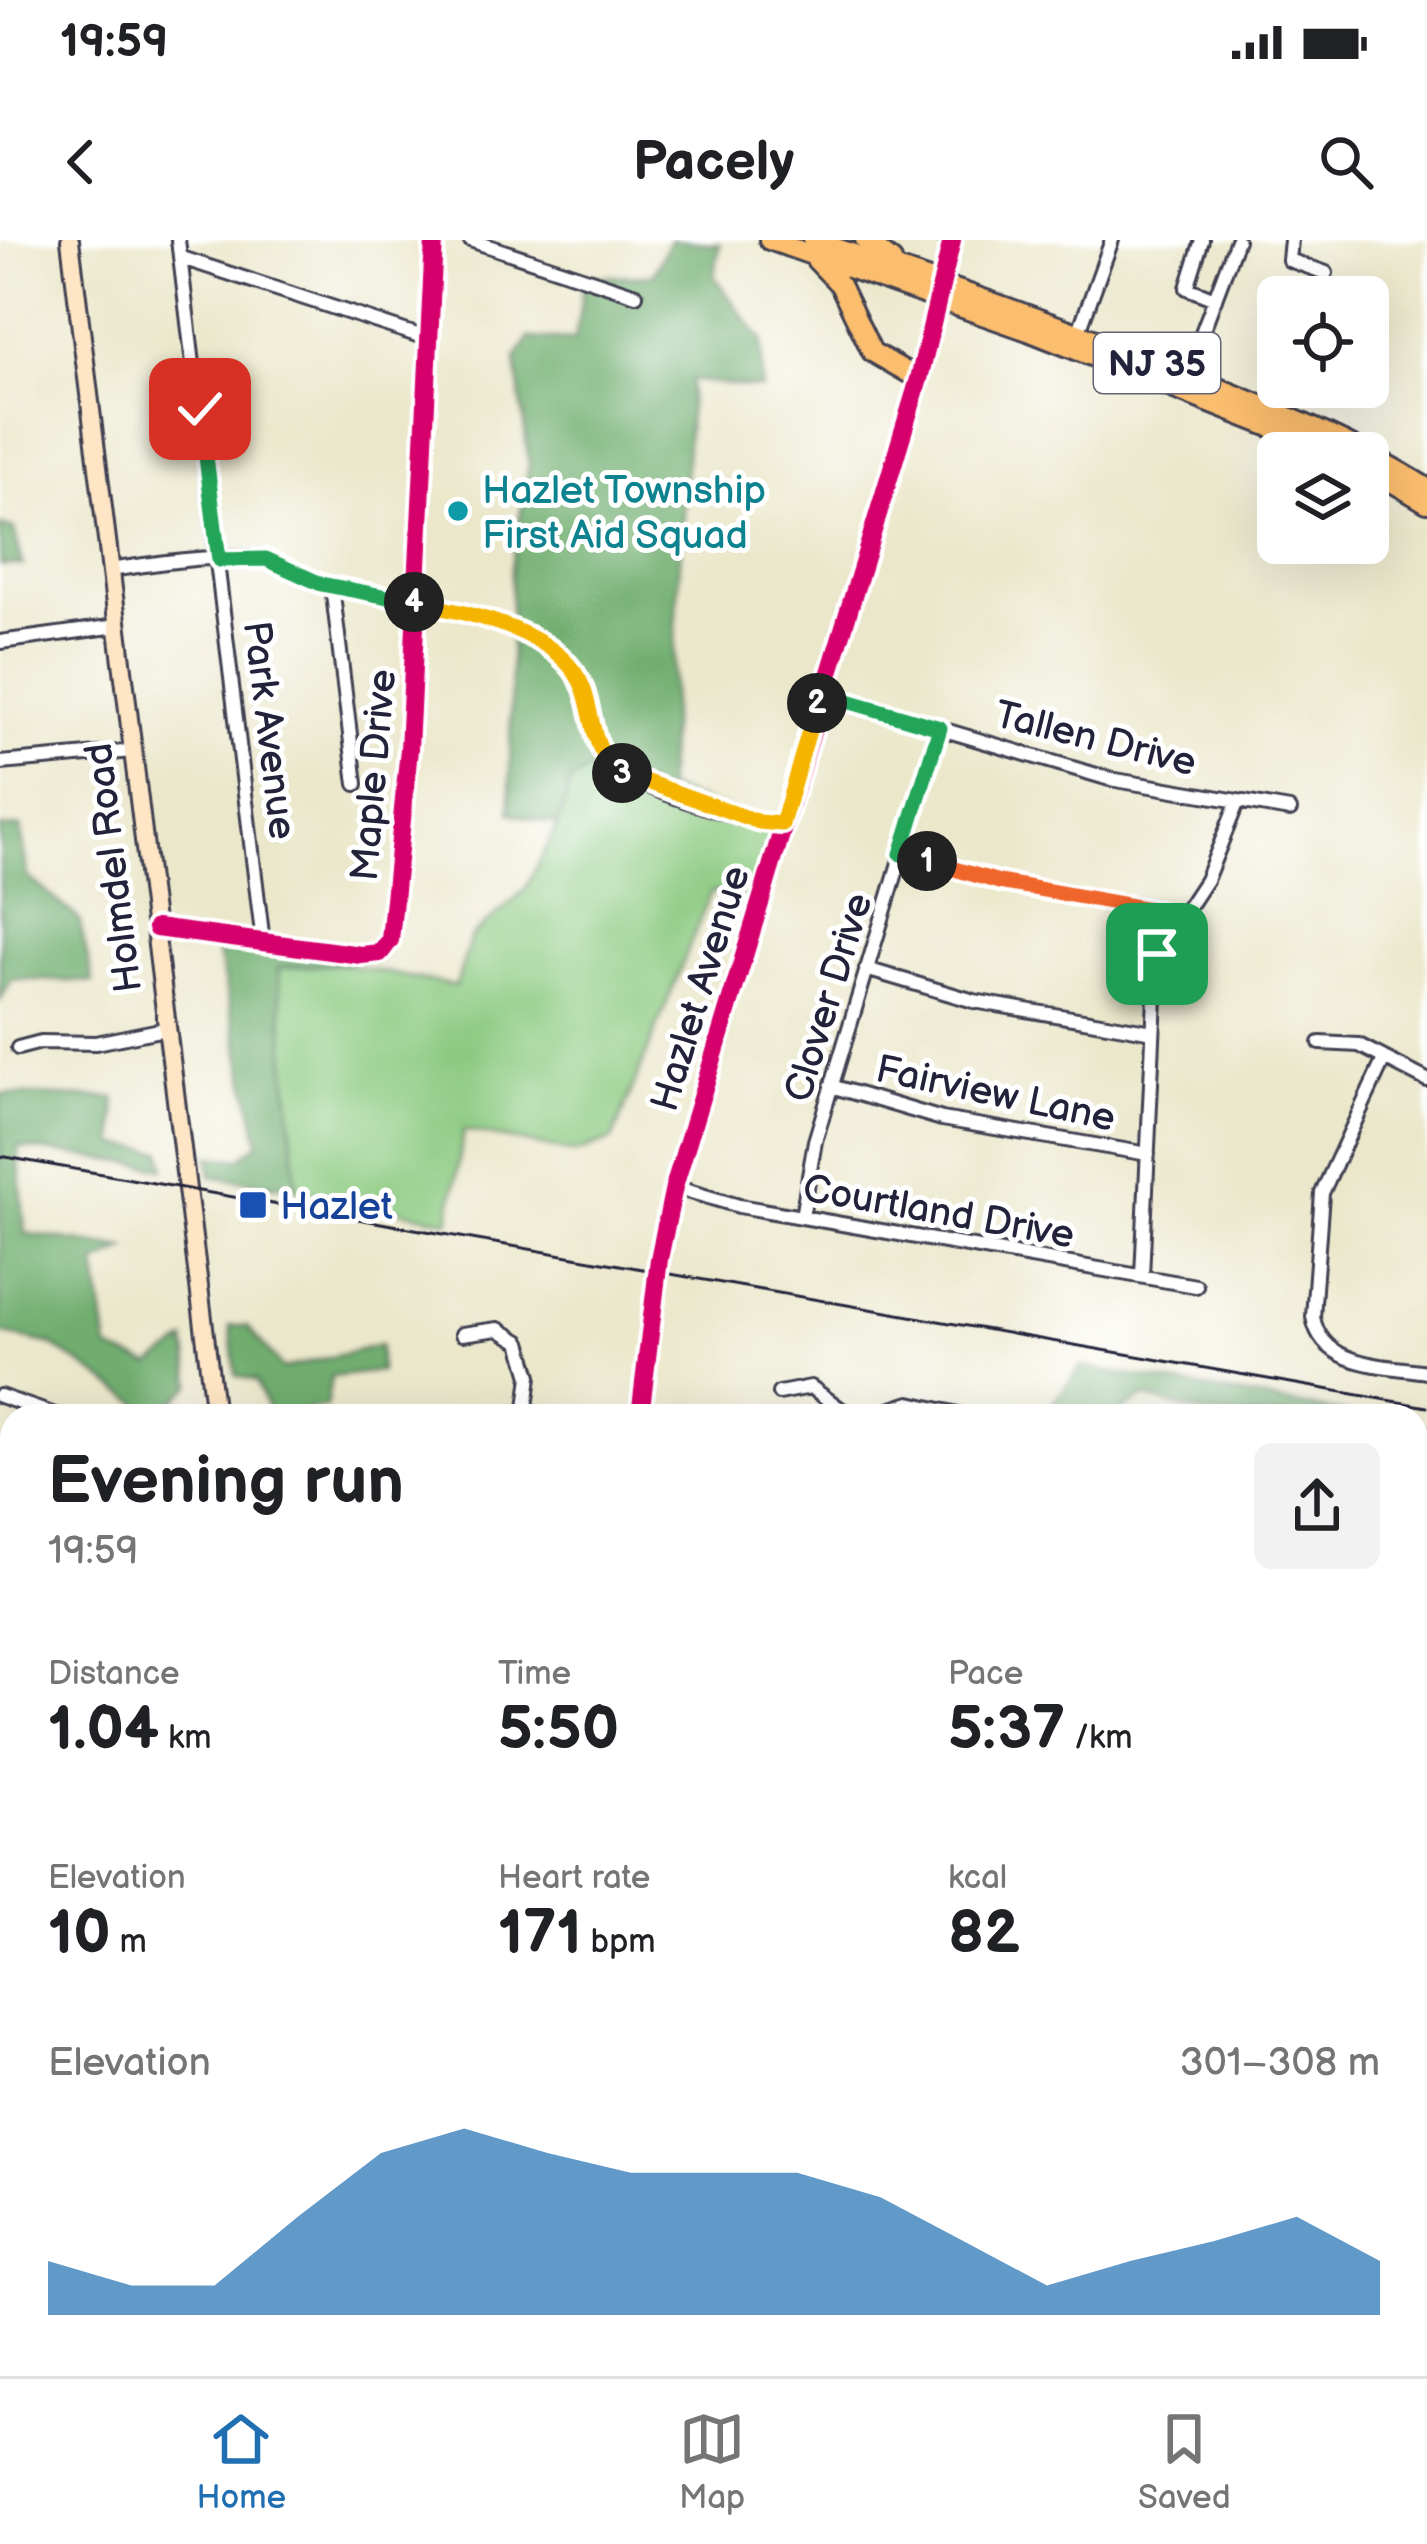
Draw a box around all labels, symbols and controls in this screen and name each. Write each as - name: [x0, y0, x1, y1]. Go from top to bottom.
- text: 19:59: [60, 15, 168, 70]
- icon: back: [48, 129, 114, 195]
- icon: search: [1313, 129, 1379, 195]
- text: Pacely: [633, 130, 794, 195]
- map controls: [1257, 276, 1389, 564]
- button: locate: [1257, 276, 1389, 408]
- road number: NJ 35: [1094, 333, 1220, 393]
- pin: [149, 358, 251, 460]
- icon: check: [167, 376, 233, 442]
- button: layers: [1257, 432, 1389, 564]
- place label: Hazlet Township First Aid Squad: [482, 468, 766, 560]
- marker: Hazlet Township First Aid Squad: [445, 498, 471, 524]
- pin: 4: [384, 572, 444, 632]
- text: 4: [404, 582, 424, 622]
- street label: Park Avenue: [232, 618, 305, 842]
- street label: Maple Drive: [342, 668, 407, 883]
- pin: 2: [787, 673, 847, 733]
- text: 2: [807, 683, 827, 723]
- street label: Tallen Drive: [990, 692, 1201, 787]
- street label: Holmdel Road: [76, 740, 153, 995]
- pin: 3: [592, 743, 652, 803]
- text: 3: [612, 753, 632, 793]
- pin: 1: [897, 831, 957, 891]
- text: 1: [920, 841, 934, 881]
- street label: Hazlet Avenue: [642, 860, 761, 1117]
- street label: Clover Drive: [775, 888, 883, 1108]
- pin: [1106, 903, 1208, 1005]
- icon: arrive: [1124, 921, 1190, 987]
- street label: Fairview Lane: [872, 1046, 1119, 1143]
- street label: Courtland Drive: [799, 1165, 1078, 1259]
- place label: Hazlet: [280, 1184, 393, 1231]
- marker: Hazlet: [237, 1189, 269, 1221]
- text: Evening run: [48, 1443, 404, 1522]
- button: share: [1254, 1443, 1380, 1569]
- text: 19:59: [48, 1528, 138, 1575]
- text: Distance: [48, 1654, 180, 1694]
- text: Time: [498, 1654, 571, 1694]
- text: Pace: [948, 1654, 1023, 1694]
- text: 1.04: [48, 1694, 159, 1766]
- text: 5:50: [498, 1694, 619, 1766]
- text: 5:37: [948, 1694, 1065, 1766]
- text: km: [159, 1718, 212, 1758]
- text: /km: [1065, 1718, 1132, 1758]
- text: Elevation: [48, 1858, 186, 1898]
- text: Heart rate: [498, 1858, 650, 1898]
- text: kcal: [948, 1858, 1007, 1898]
- text: 10: [48, 1898, 111, 1970]
- text: 171: [498, 1898, 582, 1970]
- text: 82: [948, 1898, 1020, 1970]
- text: m: [111, 1922, 147, 1962]
- text: bpm: [582, 1922, 656, 1962]
- text: Elevation: [48, 2040, 211, 2087]
- text: 301–308 m: [1180, 2040, 1380, 2087]
- tab: Home: [196, 2406, 286, 2518]
- tab: Map: [679, 2406, 745, 2518]
- tab: Saved: [1138, 2406, 1231, 2518]

